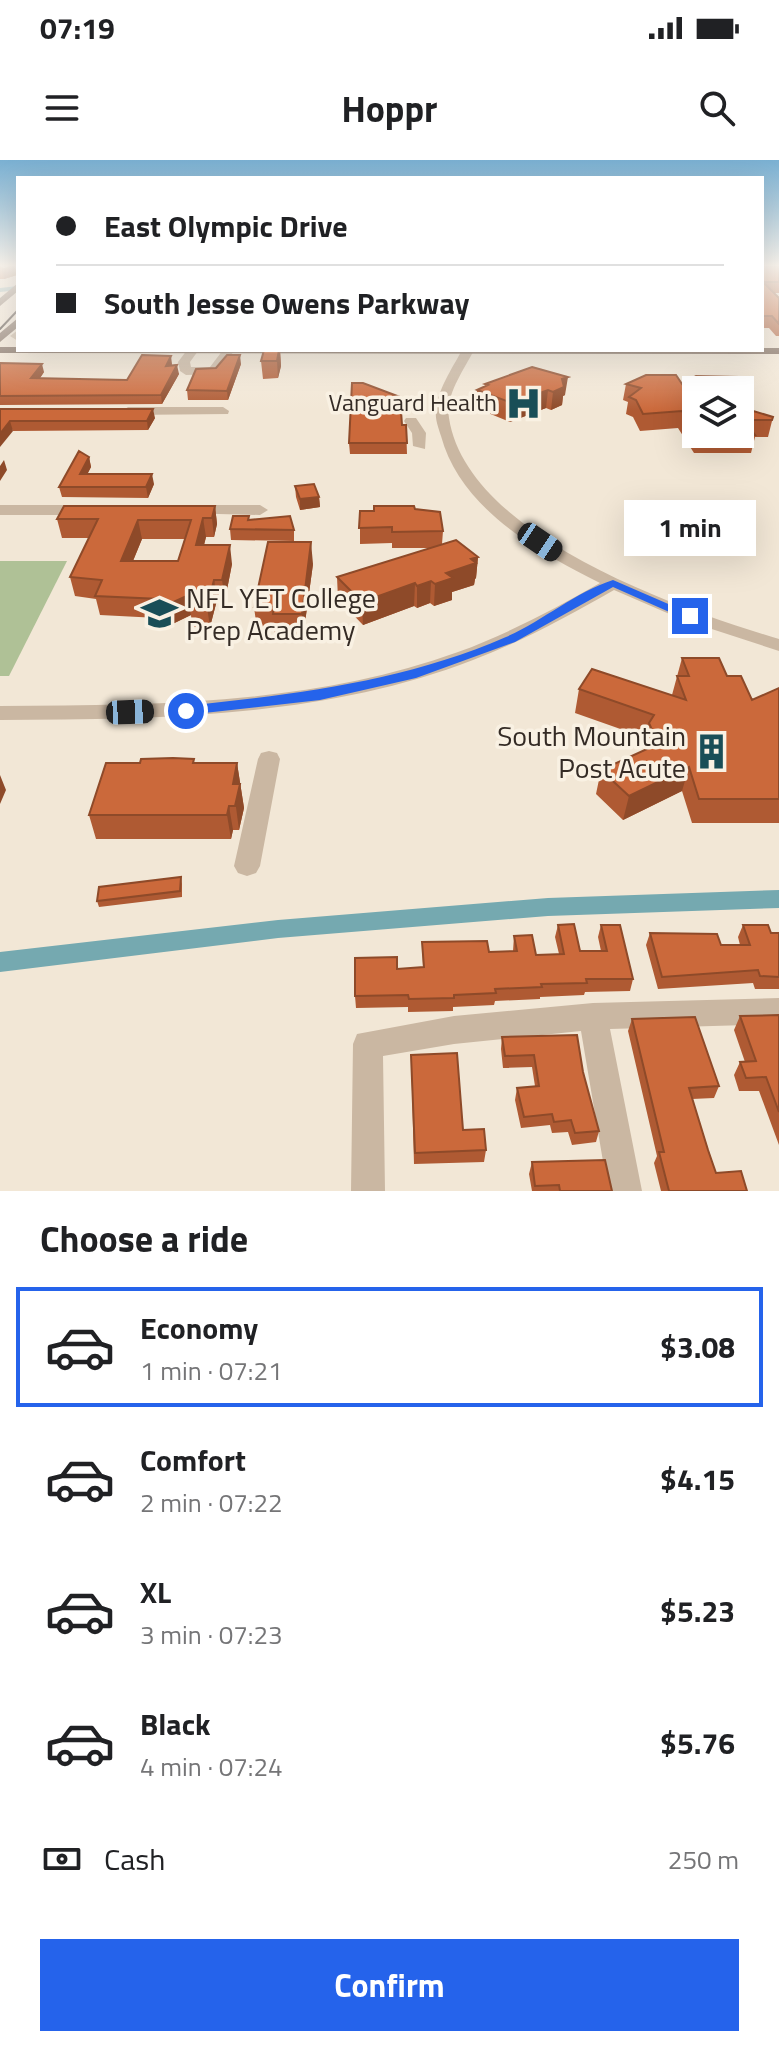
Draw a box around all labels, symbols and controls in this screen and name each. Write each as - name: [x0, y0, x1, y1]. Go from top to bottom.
- text: 07:19: [40, 5, 115, 51]
- text: Hoppr: [342, 81, 437, 136]
- icon: menu: [40, 86, 84, 130]
- icon: search: [695, 86, 739, 130]
- text: East Olympic Drive: [104, 203, 348, 249]
- text: South Jesse Owens Parkway: [104, 280, 470, 326]
- map controls: [682, 376, 754, 448]
- button: layers: [682, 376, 754, 448]
- place label: Vanguard Health: [329, 384, 497, 420]
- hospital icon: Vanguard Health: [504, 384, 542, 422]
- callout: 1 min: [624, 500, 756, 556]
- text: 1 min: [658, 508, 722, 547]
- car: [513, 519, 567, 565]
- place label: NFL YET College Prep Academy: [186, 576, 376, 651]
- school or university icon: NFL YET College Prep Academy: [141, 595, 179, 633]
- route end: [672, 598, 708, 634]
- route start: [168, 693, 204, 729]
- car: [106, 699, 154, 725]
- place label: South Mountain Post Acute: [497, 714, 686, 789]
- building icon: South Mountain Post Acute: [693, 733, 731, 771]
- text: Choose a ride: [40, 1211, 248, 1266]
- text: Economy: [140, 1305, 258, 1351]
- icon: car: [44, 1311, 116, 1383]
- text: $3.08: [660, 1324, 735, 1370]
- text: 1 min · 07:21: [140, 1351, 283, 1390]
- text: Comfort: [140, 1437, 246, 1483]
- icon: car: [44, 1443, 116, 1515]
- text: $4.15: [660, 1456, 735, 1502]
- text: 2 min · 07:22: [140, 1483, 283, 1522]
- text: XL: [140, 1569, 171, 1615]
- icon: car: [44, 1575, 116, 1647]
- text: $5.23: [660, 1588, 735, 1634]
- text: 3 min · 07:23: [140, 1615, 283, 1654]
- text: Black: [140, 1701, 211, 1747]
- icon: car: [44, 1707, 116, 1779]
- text: $5.76: [660, 1720, 735, 1766]
- text: 4 min · 07:24: [140, 1747, 283, 1786]
- text: Cash: [104, 1836, 165, 1882]
- icon: cash: [40, 1837, 84, 1881]
- text: 250 m: [668, 1840, 739, 1879]
- button: Confirm: [40, 1939, 739, 2031]

